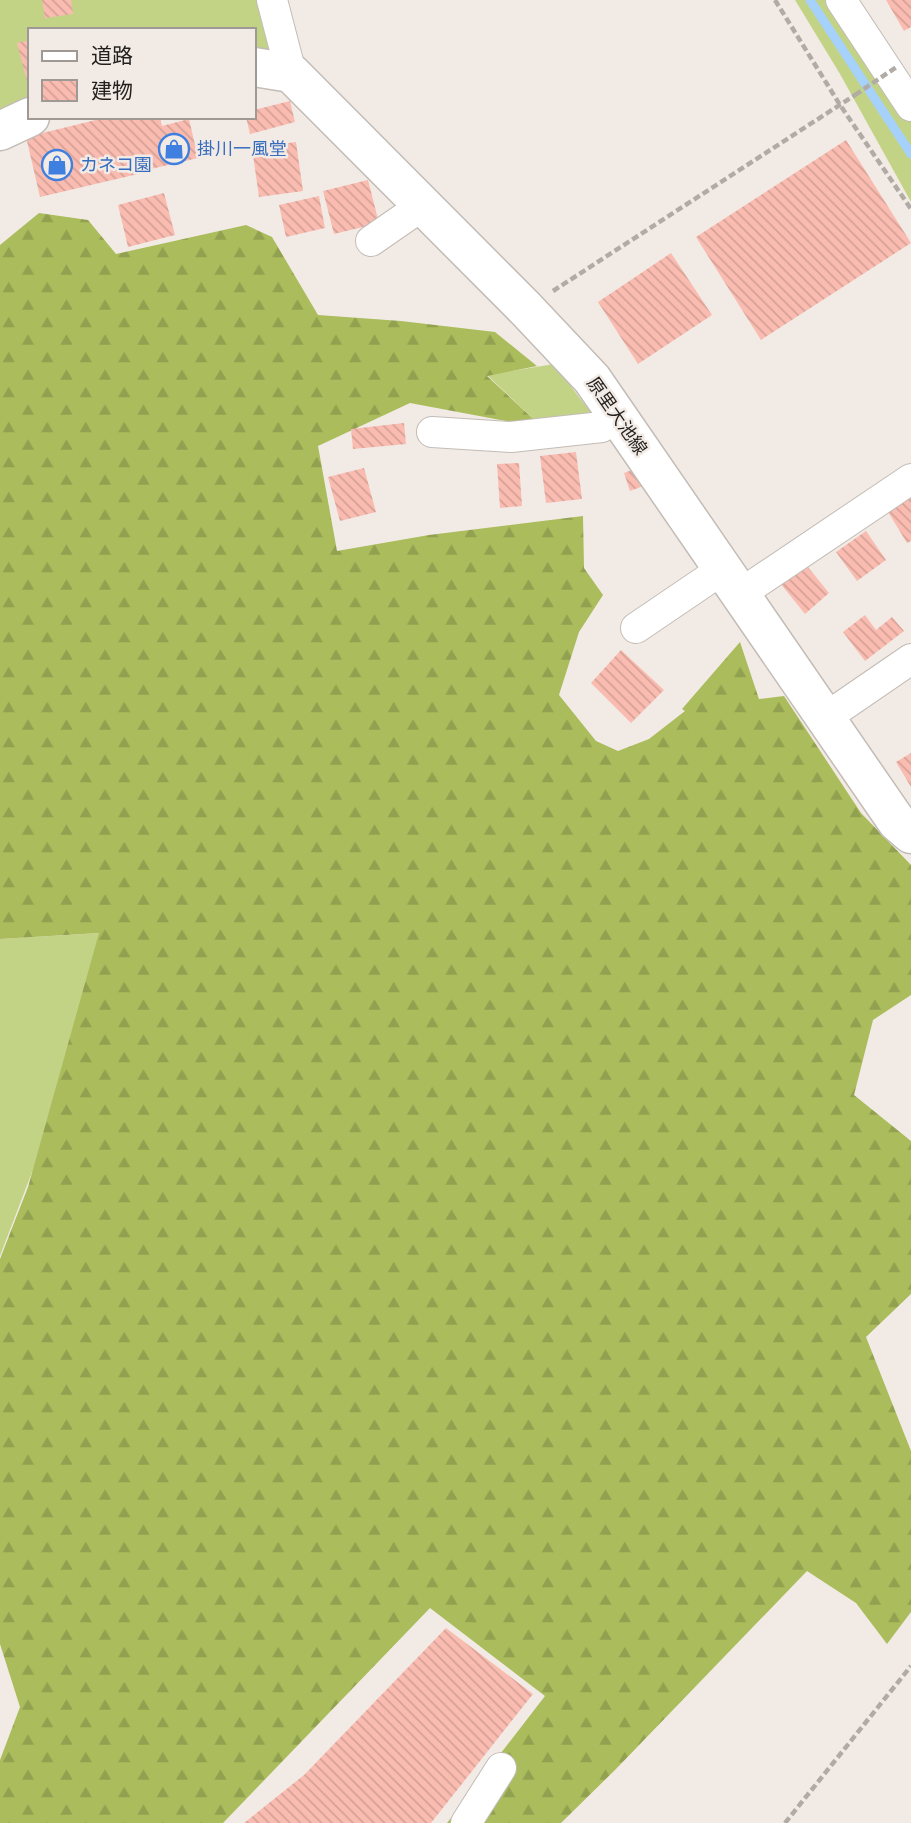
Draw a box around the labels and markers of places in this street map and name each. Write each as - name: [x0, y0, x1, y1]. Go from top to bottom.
- shop icon: 掛川一風堂: [157, 132, 191, 166]
- place label: 掛川一風堂: [197, 138, 287, 159]
- shop icon: カネコ園: [40, 148, 74, 182]
- place label: カネコ園: [80, 154, 152, 175]

